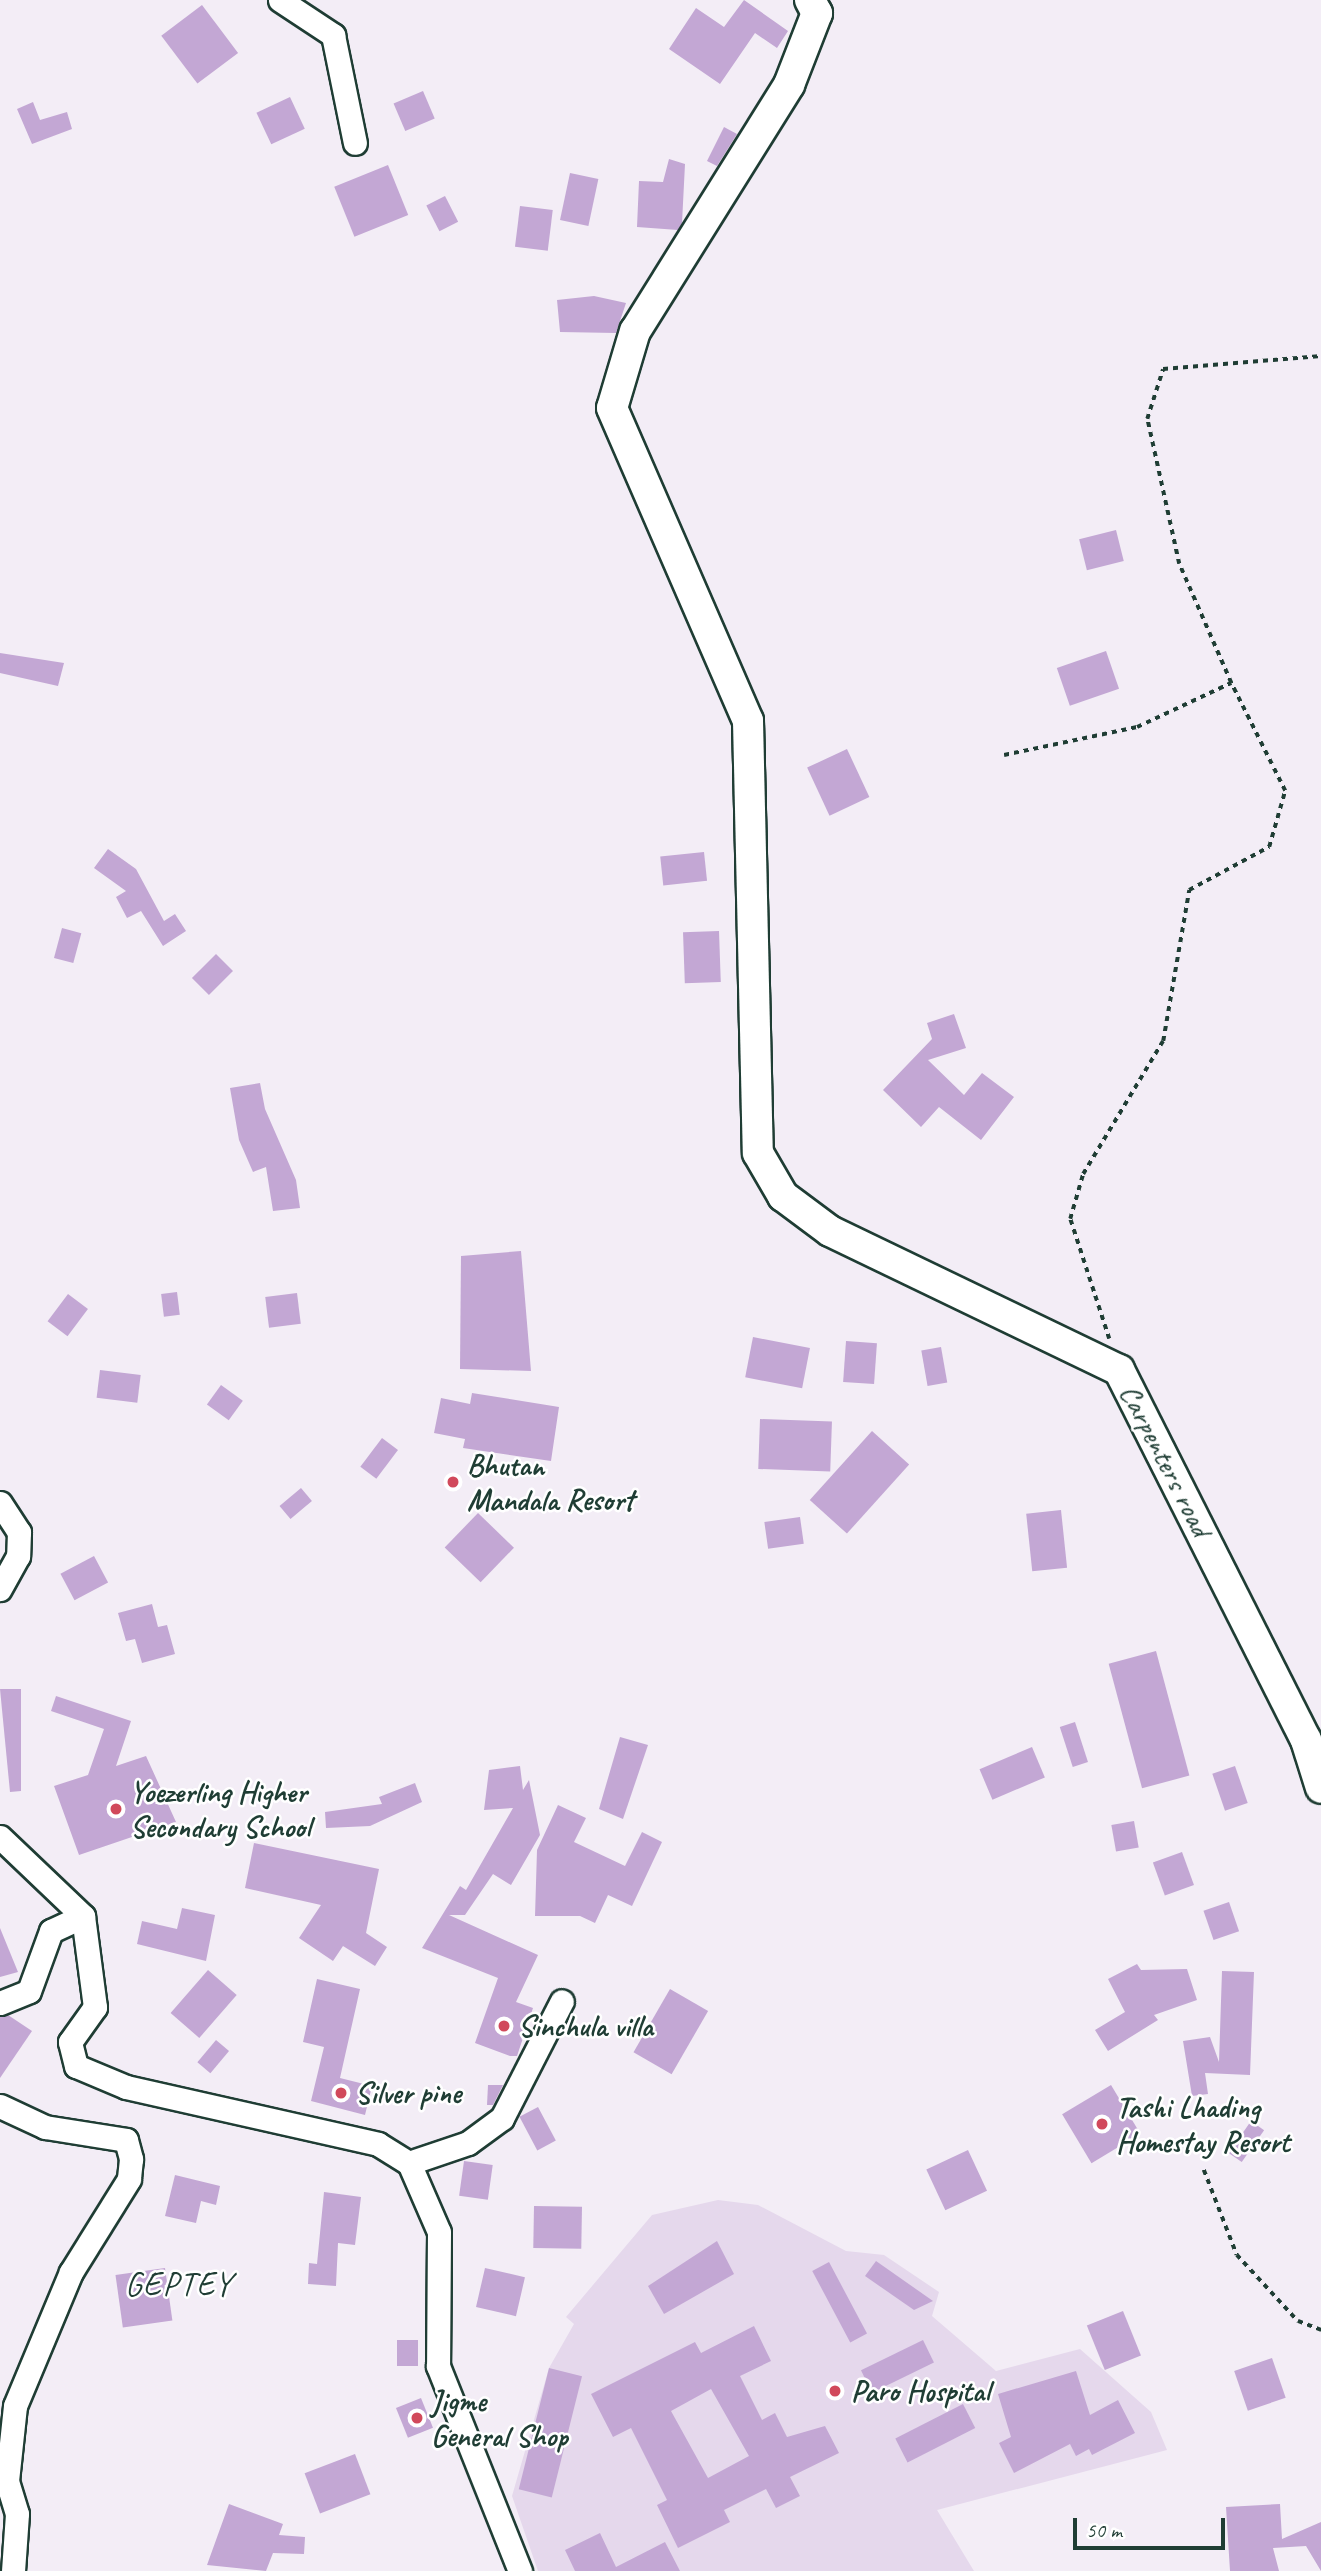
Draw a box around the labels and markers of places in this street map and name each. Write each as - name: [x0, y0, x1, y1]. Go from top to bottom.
- place label: Bhutan Mandala Resort: [467, 1447, 634, 1518]
- marker: Bhutan Mandala Resort: [445, 1474, 461, 1490]
- place label: Yoezerling Higher Secondary School: [130, 1774, 309, 1844]
- marker: Yoezerling Higher Secondary School: [108, 1801, 124, 1817]
- place label: Sinchula villa: [518, 2008, 653, 2044]
- marker: Sinchula villa: [496, 2018, 512, 2034]
- place label: Silver pine: [355, 2075, 461, 2111]
- marker: Silver pine: [333, 2085, 349, 2101]
- place label: Tashi Lhading Homestay Resort: [1116, 2089, 1290, 2160]
- marker: Tashi Lhading Homestay Resort: [1094, 2116, 1110, 2132]
- place label: Paro Hospital: [851, 2373, 990, 2409]
- marker: Paro Hospital: [825, 2381, 845, 2401]
- place label: Jigme General Shop: [431, 2383, 567, 2454]
- marker: Jigme General Shop: [409, 2410, 425, 2426]

